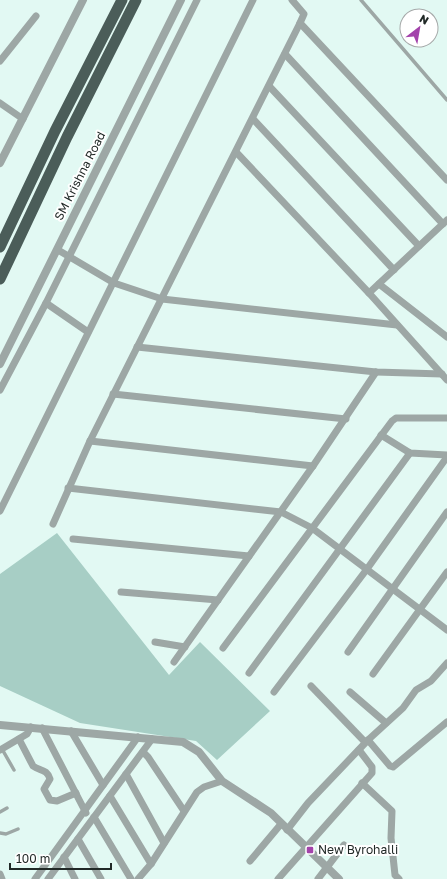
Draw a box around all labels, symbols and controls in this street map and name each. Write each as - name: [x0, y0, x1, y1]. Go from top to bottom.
- north arrow: [399, 8, 439, 48]
- text: N: [417, 11, 431, 27]
- street label: SM Krishna Road: [51, 129, 108, 223]
- place label: New Byrohalli: [318, 842, 398, 857]
- scale bar: [10, 845, 111, 871]
- marker: New Byrohalli: [305, 845, 315, 855]
- text: 100 m: [16, 851, 50, 866]

